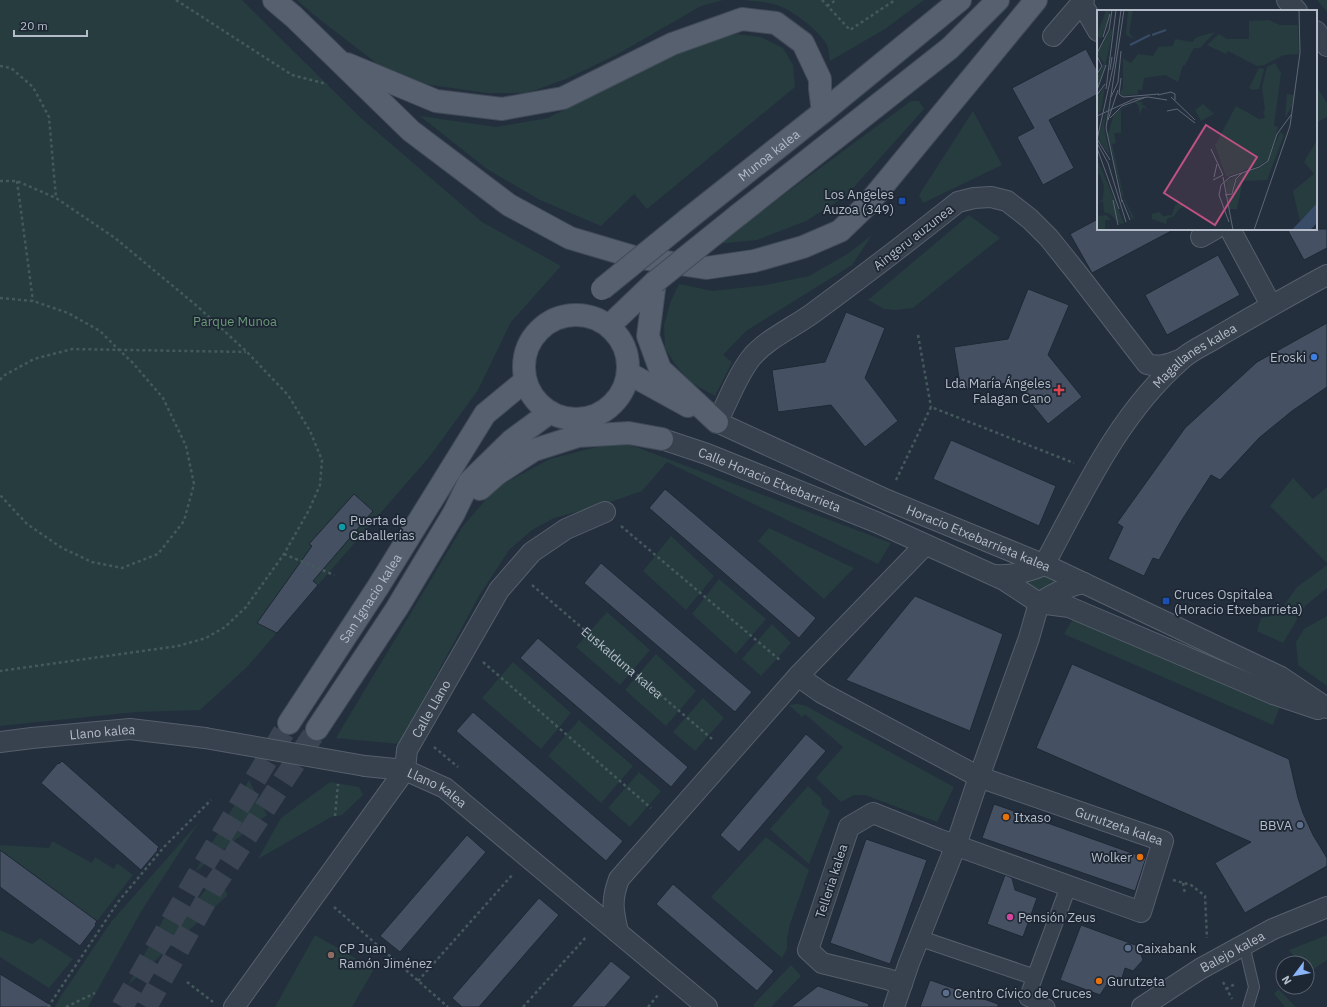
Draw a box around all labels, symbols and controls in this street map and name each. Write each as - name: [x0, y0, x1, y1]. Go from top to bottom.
- inset map: [1097, 10, 1317, 230]
- scale bar: [14, 12, 87, 38]
- text: 20 m: [20, 18, 48, 33]
- street label: Munoa kalea: [735, 126, 803, 185]
- place label: Los Angeles Auzoa (349): [823, 186, 894, 218]
- marker: Los Angeles Auzoa (349): [897, 196, 907, 206]
- street label: Aingeru auzunea: [870, 201, 957, 274]
- park label: Parque Munoa: [193, 313, 277, 330]
- street label: Magallanes kalea: [1149, 320, 1240, 392]
- place label: Eroski: [1270, 349, 1306, 366]
- marker: Eroski: [1309, 352, 1319, 362]
- place label: Lda María Ángeles Falagan Cano: [945, 375, 1051, 407]
- marker: Lda María Ángeles Falagan Cano: [1054, 385, 1064, 395]
- street label: Calle Horacio Etxebarrieta: [696, 444, 843, 516]
- street label: Horacio Etxebarrieta kalea: [904, 501, 1053, 575]
- place label: Puerta de Caballerías: [350, 512, 415, 544]
- marker: Puerta de Caballerías: [337, 522, 347, 532]
- street label: San Ignacio kalea: [336, 550, 406, 646]
- place label: Cruces Ospitalea (Horacio Etxebarrieta): [1174, 586, 1303, 618]
- marker: Cruces Ospitalea (Horacio Etxebarrieta): [1161, 596, 1171, 606]
- street label: Euskalduna kalea: [578, 623, 667, 703]
- street label: Calle Llano: [408, 677, 454, 741]
- street label: Llano kalea: [69, 721, 136, 744]
- street label: Llano kalea: [405, 764, 470, 812]
- street label: Gurutzeta kalea: [1073, 803, 1166, 849]
- place label: Itxaso: [1014, 809, 1051, 826]
- marker: Itxaso: [1001, 812, 1011, 822]
- place label: BBVA: [1260, 817, 1293, 834]
- marker: BBVA: [1295, 820, 1305, 830]
- street label: Telleria kalea: [811, 842, 852, 921]
- place label: Wolker: [1091, 849, 1132, 866]
- marker: Wolker: [1135, 852, 1145, 862]
- place label: Pensión Zeus: [1018, 909, 1096, 926]
- marker: Pensión Zeus: [1005, 912, 1015, 922]
- street label: Balejo kalea: [1197, 927, 1268, 976]
- place label: CP Juan Ramón Jiménez: [339, 940, 432, 972]
- place label: Caixabank: [1136, 940, 1197, 957]
- marker: Caixabank: [1123, 943, 1133, 953]
- marker: CP Juan Ramón Jiménez: [326, 950, 336, 960]
- north arrow: [1275, 955, 1315, 995]
- place label: Gurutzeta: [1107, 973, 1165, 990]
- text: N: [1278, 973, 1295, 987]
- marker: Gurutzeta: [1094, 976, 1104, 986]
- place label: Centro Cívico de Cruces: [954, 985, 1092, 1002]
- marker: Centro Cívico de Cruces: [941, 988, 951, 998]

